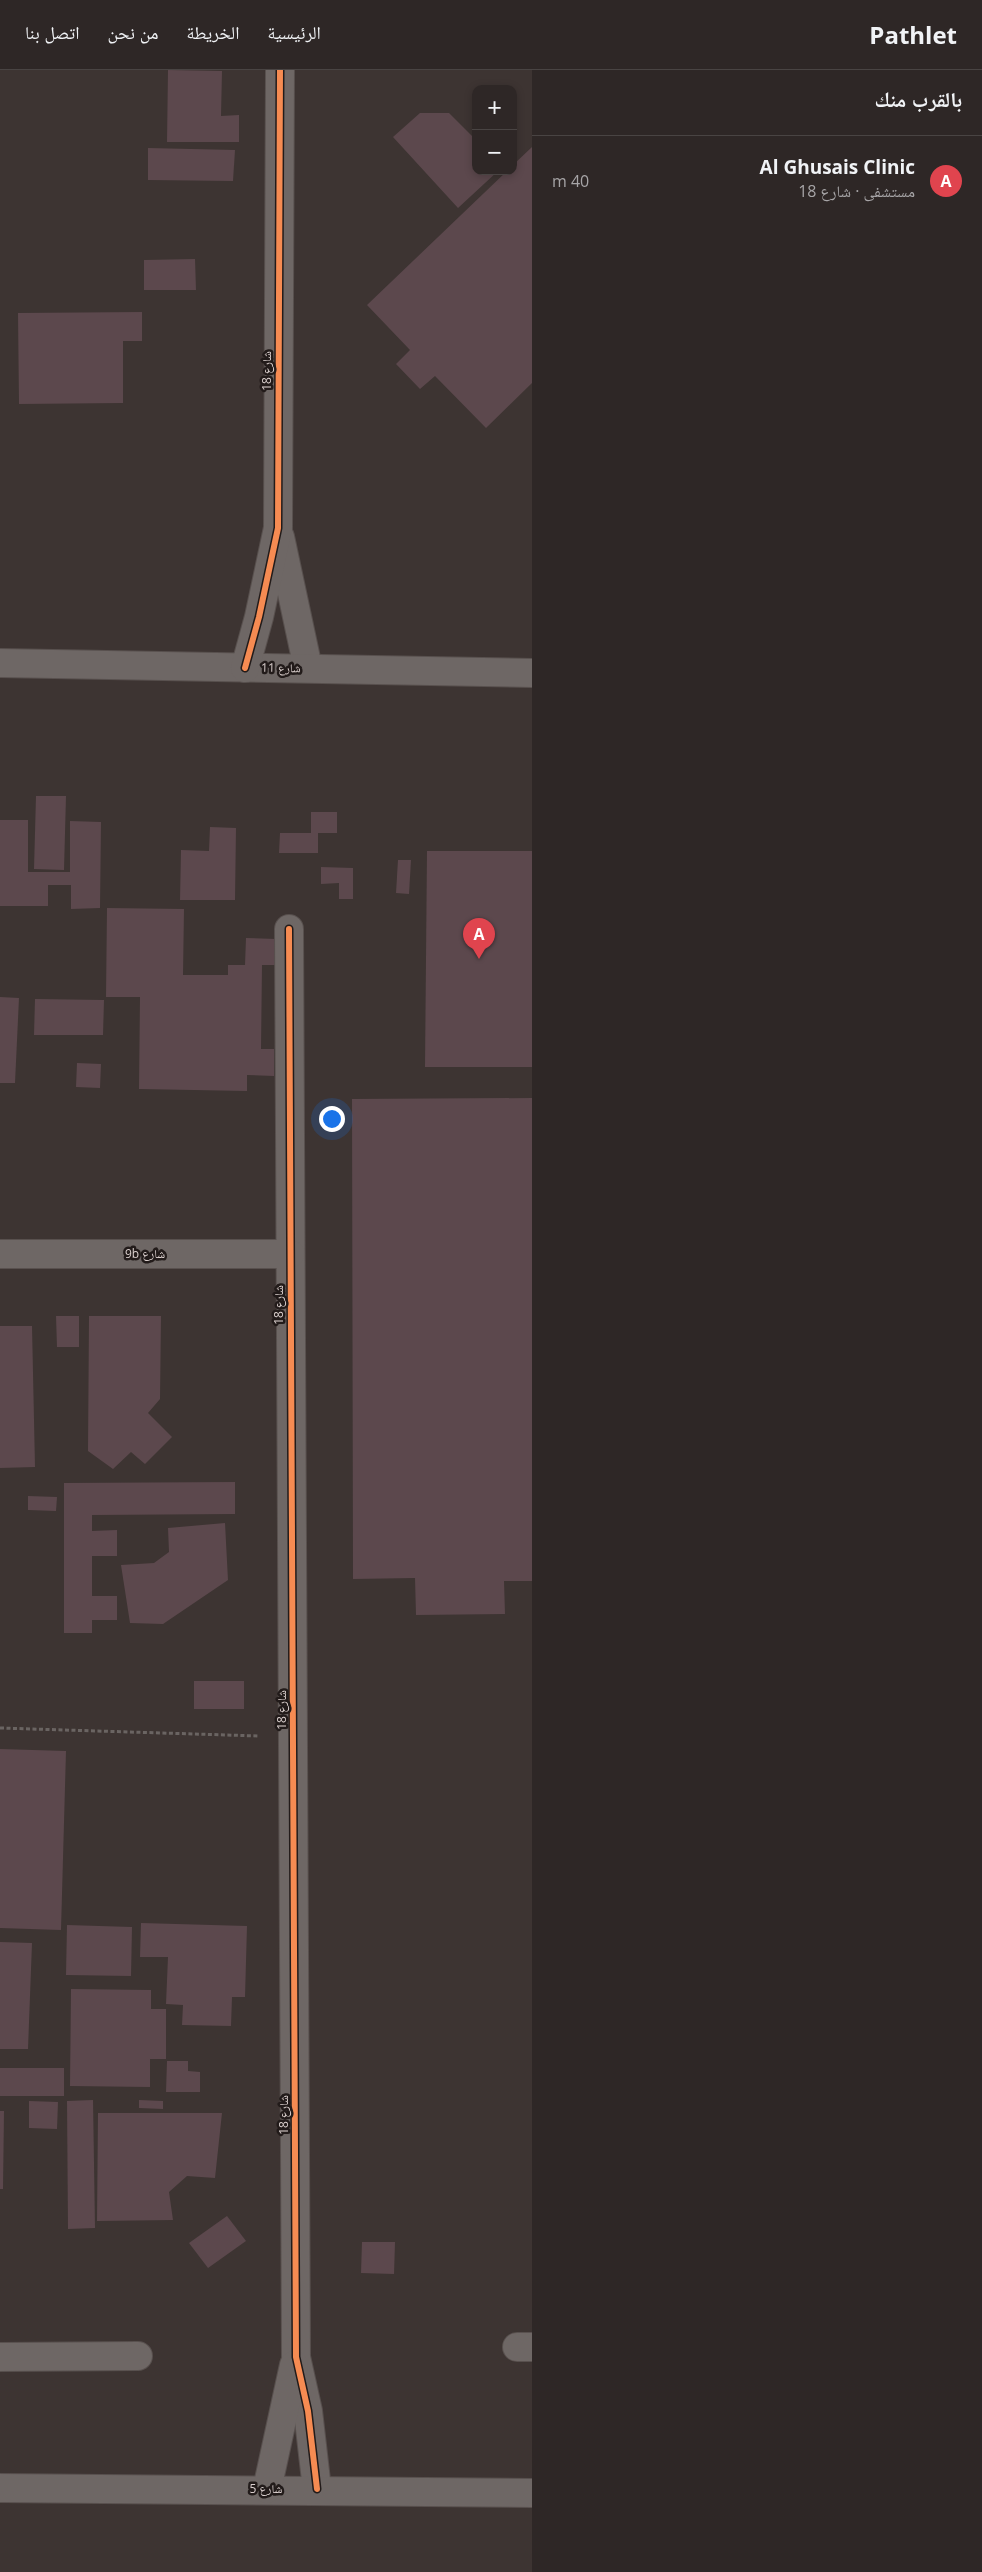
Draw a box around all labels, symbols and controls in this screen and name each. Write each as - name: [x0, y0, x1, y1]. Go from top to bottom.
- text: Pathlet: [869, 18, 957, 51]
- text: اتصل بنا: [25, 20, 80, 44]
- text: من نحن: [108, 20, 158, 44]
- text: الخريطة: [186, 20, 239, 44]
- text: الرئيسية: [267, 20, 321, 44]
- map controls: [472, 85, 517, 175]
- button: +: [472, 85, 517, 130]
- text: بالقرب منك: [875, 85, 962, 113]
- button: −: [472, 130, 517, 175]
- text: Al Ghusais Clinic: [760, 154, 915, 180]
- text: 40 m: [552, 170, 589, 192]
- text: A: [940, 170, 952, 192]
- text: مستشفى · شارع 18: [798, 180, 915, 202]
- street label: شارع 18: [258, 351, 275, 391]
- street label: شارع 11: [261, 659, 301, 676]
- pin: A: [463, 918, 495, 959]
- your location: [319, 1106, 345, 1132]
- street label: 9b شارع: [125, 1245, 165, 1262]
- street label: شارع 18: [270, 1285, 287, 1325]
- street label: شارع 18: [273, 1690, 290, 1730]
- street label: شارع 18: [275, 2095, 292, 2135]
- street label: شارع 5: [250, 2480, 283, 2497]

